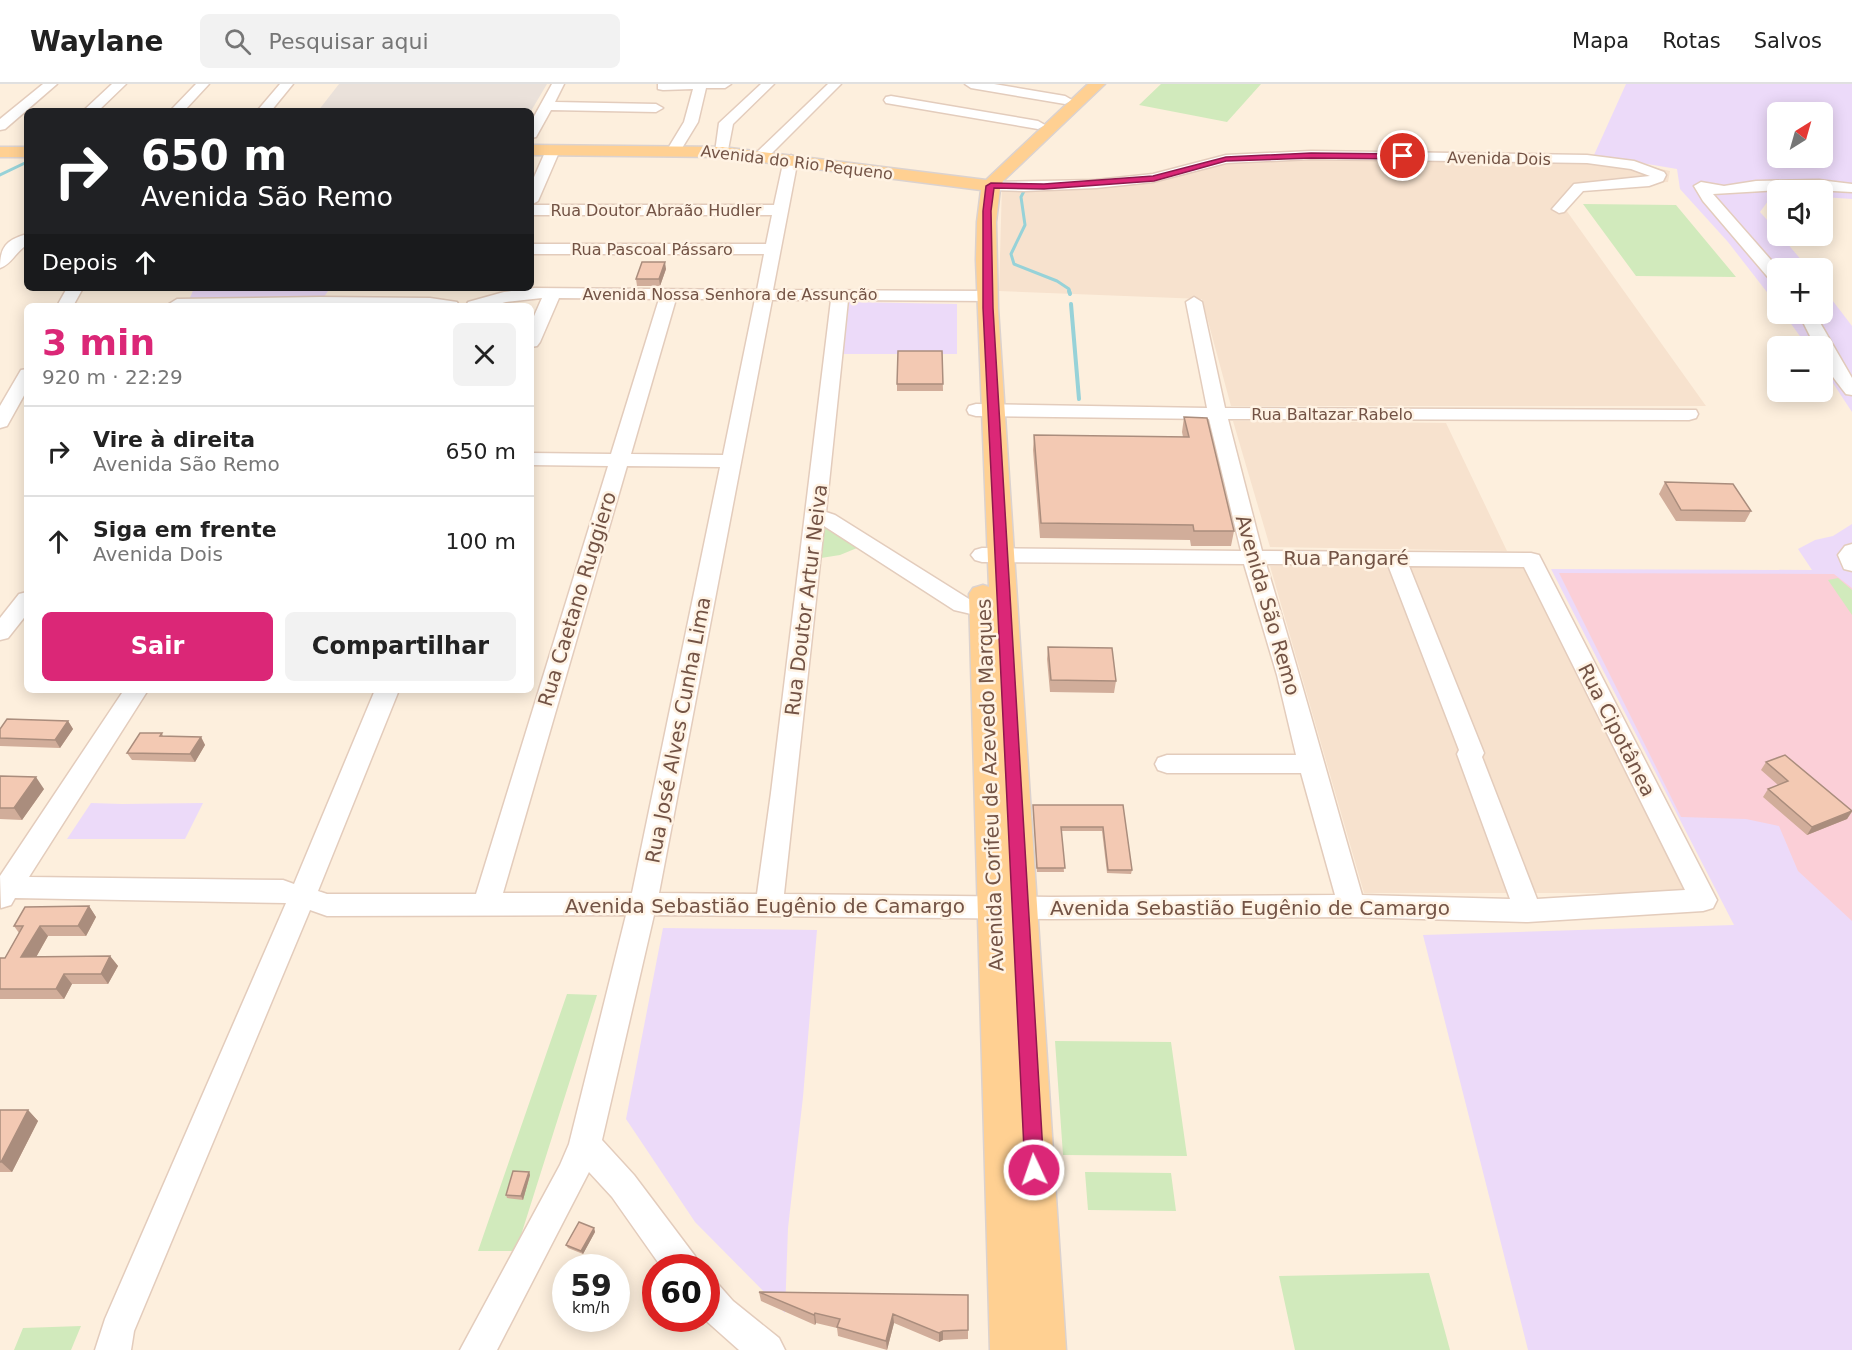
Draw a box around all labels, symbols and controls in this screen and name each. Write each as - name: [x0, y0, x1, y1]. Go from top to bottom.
- search box: [200, 14, 620, 68]
- text: Waylane: [30, 25, 164, 58]
- icon: search: [221, 25, 254, 58]
- text: Pesquisar aqui: [269, 29, 429, 54]
- text: Mapa: [1572, 29, 1629, 53]
- text: Rotas: [1662, 29, 1721, 53]
- text: Salvos: [1754, 29, 1822, 53]
- north arrow: [1767, 102, 1833, 168]
- map controls: [1767, 102, 1833, 402]
- pin: [1377, 130, 1428, 181]
- text: 650 m: [141, 131, 287, 180]
- icon: right: [42, 132, 120, 210]
- icon: arrive: [1386, 139, 1419, 172]
- street label: Avenida do Rio Pequeno: [700, 141, 894, 184]
- street label: Avenida Dois: [1447, 148, 1551, 169]
- button: sound: [1767, 180, 1833, 246]
- text: Avenida São Remo: [141, 181, 393, 212]
- street label: Rua Doutor Abraão Hudler: [551, 201, 762, 220]
- street label: Rua Pascoal Pássaro: [571, 240, 733, 259]
- icon: ahead: [129, 246, 162, 279]
- text: Depois: [42, 250, 117, 275]
- button: +: [1767, 258, 1833, 324]
- street label: Avenida Nossa Senhora de Assunção: [582, 285, 878, 304]
- text: 3 min: [42, 322, 155, 363]
- button: close: [453, 323, 516, 386]
- button: −: [1767, 336, 1833, 402]
- text: 920 m · 22:29: [42, 365, 183, 389]
- street label: Rua Baltazar Rabelo: [1251, 405, 1413, 424]
- text: Vire à direita: [93, 427, 255, 452]
- icon: right: [42, 435, 75, 468]
- text: 650 m: [446, 439, 516, 464]
- text: Avenida São Remo: [93, 452, 280, 476]
- street label: Rua Doutor Artur Neiva: [780, 483, 832, 717]
- street label: Rua Caetano Ruggiero: [533, 489, 621, 709]
- street label: Avenida São Remo: [1231, 512, 1305, 698]
- text: Siga em frente: [93, 517, 277, 542]
- icon: ahead: [42, 525, 75, 558]
- text: 100 m: [446, 529, 516, 554]
- text: Avenida Dois: [93, 542, 223, 566]
- street label: Rua Pangaré: [1283, 546, 1409, 570]
- street label: Rua José Alves Cunha Lima: [640, 595, 716, 865]
- street label: Avenida Corifeu de Azevedo Marques: [971, 598, 1009, 972]
- button: Sair: [42, 612, 273, 681]
- button: Compartilhar: [285, 612, 516, 681]
- street label: Rua Cipotânea: [1573, 659, 1661, 801]
- street label: Avenida Sebastião Eugênio de Camargo: [565, 894, 965, 918]
- street label: Avenida Sebastião Eugênio de Camargo: [1050, 896, 1450, 920]
- position arrow: [1002, 1138, 1066, 1202]
- speed limit sign: 60: [642, 1254, 720, 1332]
- text: 59: [570, 1268, 612, 1303]
- text: km/h: [572, 1299, 610, 1317]

